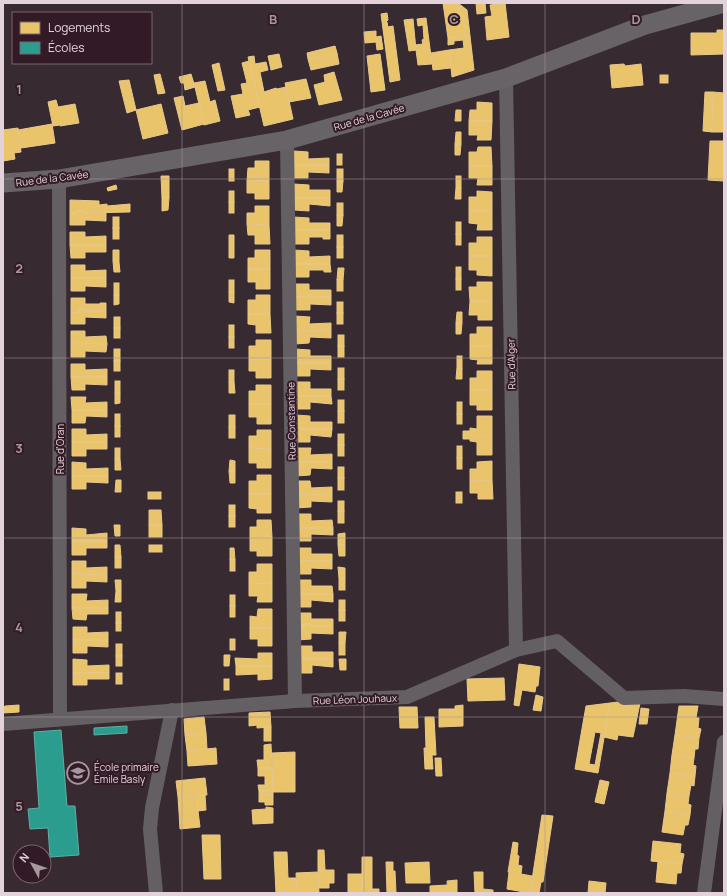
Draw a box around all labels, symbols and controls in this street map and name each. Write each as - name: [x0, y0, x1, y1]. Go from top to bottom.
- text: B: [269, 10, 277, 28]
- text: C: [449, 10, 459, 28]
- text: D: [631, 10, 641, 28]
- legend: [12, 12, 152, 64]
- text: Logements: [48, 19, 110, 36]
- text: Écoles: [48, 39, 85, 56]
- text: 1: [16, 80, 22, 98]
- street label: Rue de la Cavée: [332, 100, 406, 134]
- street label: Rue de la Cavée: [15, 167, 89, 189]
- text: 2: [15, 259, 23, 277]
- street label: Rue d'Alger: [504, 338, 518, 390]
- street label: Rue Constantine: [283, 382, 299, 460]
- street label: Rue d'Oran: [53, 424, 67, 474]
- text: 3: [15, 439, 23, 457]
- text: 4: [15, 618, 23, 636]
- street label: Rue Léon Jouhaux: [313, 691, 398, 707]
- school or university icon: École primaire Émile Basly: [65, 760, 91, 786]
- place label: École primaire Émile Basly: [94, 760, 159, 786]
- text: 5: [15, 797, 23, 815]
- north arrow: [12, 844, 52, 884]
- text: N: [16, 849, 32, 865]

